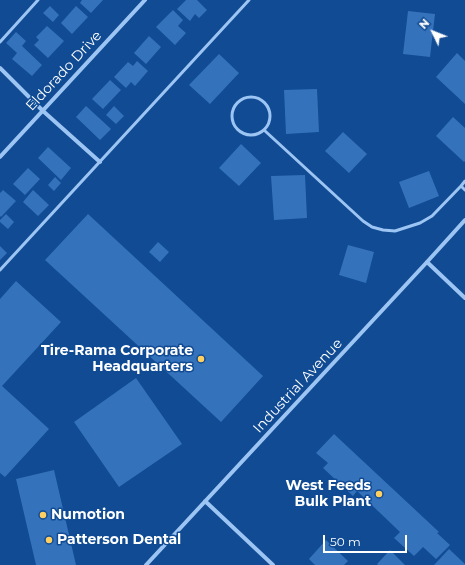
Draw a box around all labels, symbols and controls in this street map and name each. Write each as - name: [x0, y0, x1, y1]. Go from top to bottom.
- north arrow: [413, 12, 453, 52]
- text: N: [416, 16, 432, 32]
- street label: Eldorado Drive: [23, 27, 105, 115]
- street label: Industrial Avenue: [250, 335, 346, 437]
- place label: Tire-Rama Corporate Headquarters: [41, 343, 193, 376]
- marker: Tire-Rama Corporate Headquarters: [196, 354, 206, 364]
- place label: West Feeds Bulk Plant: [286, 478, 371, 510]
- marker: West Feeds Bulk Plant: [374, 489, 384, 499]
- place label: Numotion: [51, 507, 125, 523]
- marker: Numotion: [38, 510, 48, 520]
- scale bar: [325, 527, 409, 553]
- place label: Patterson Dental: [57, 532, 181, 548]
- text: 50 m: [330, 534, 361, 549]
- marker: Patterson Dental: [44, 535, 54, 545]

